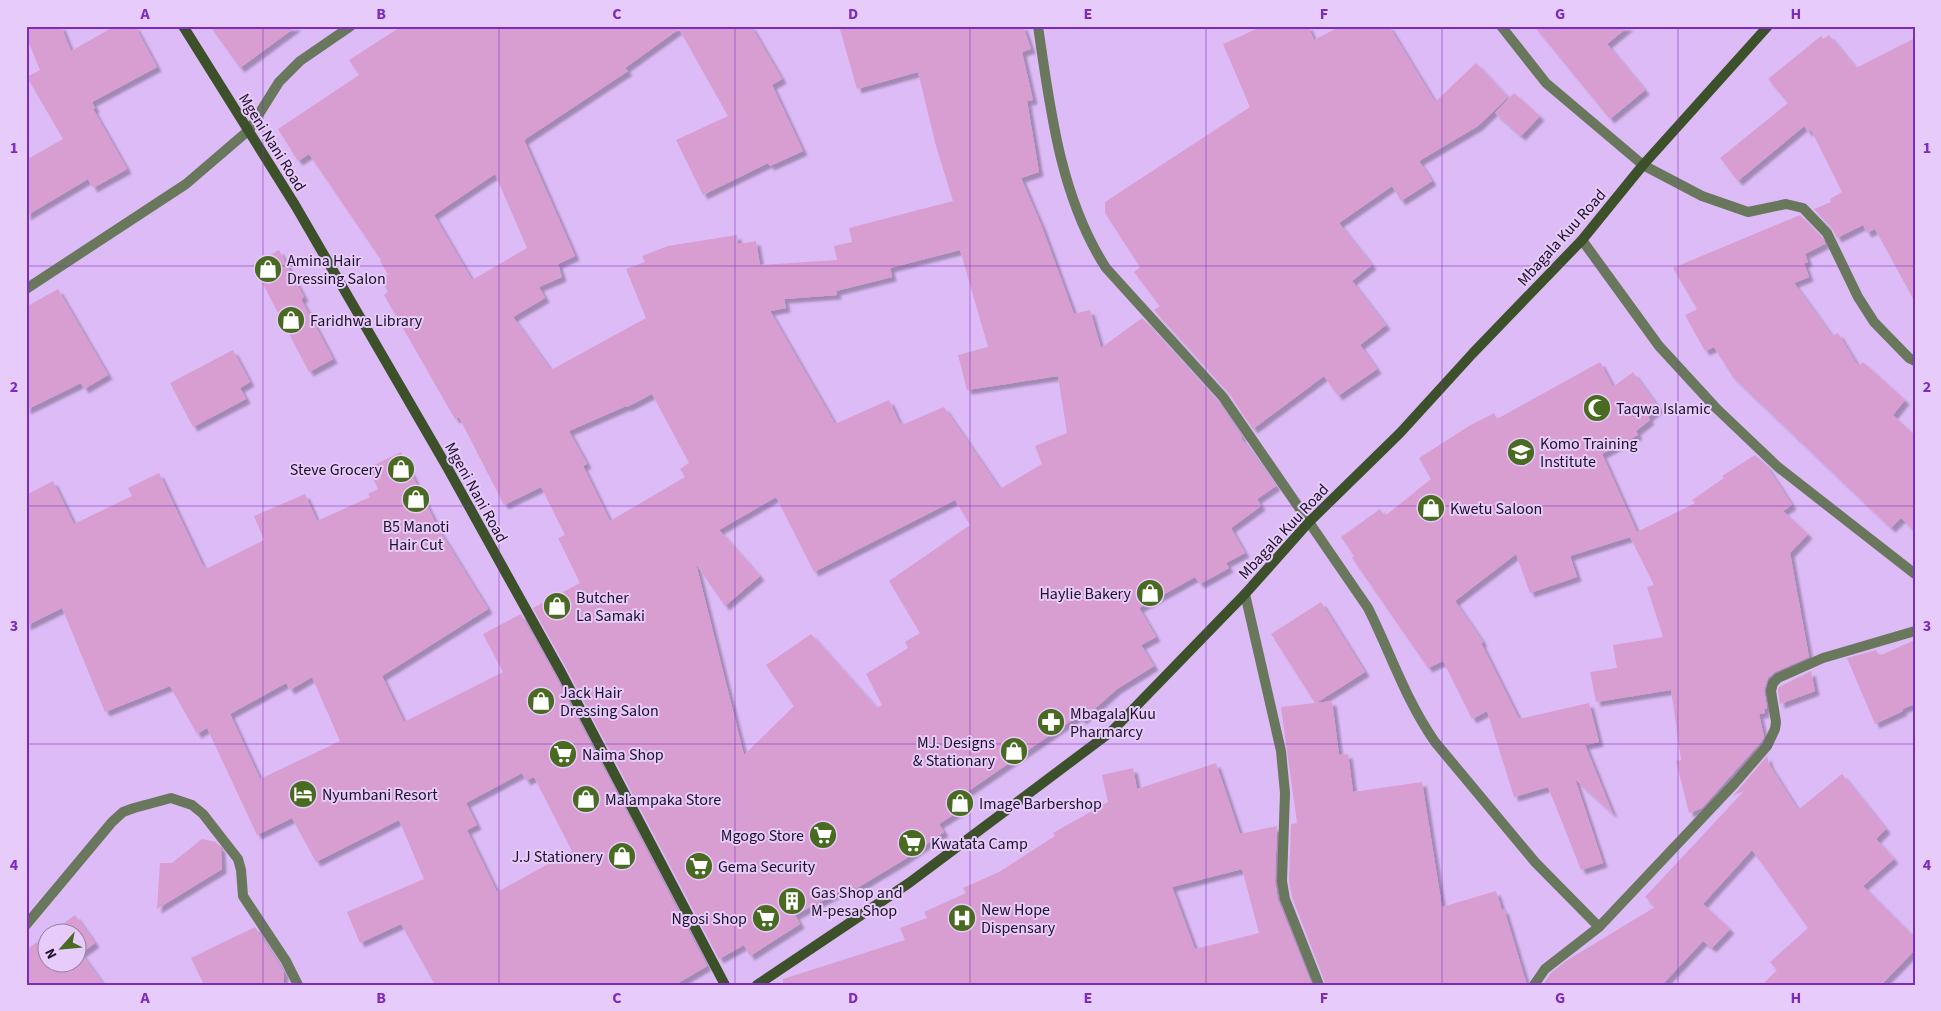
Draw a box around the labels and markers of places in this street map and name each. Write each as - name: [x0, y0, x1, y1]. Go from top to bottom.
- place label: Amina Hair Dressing Salon: [287, 250, 386, 290]
- shop icon: Amina Hair Dressing Salon: [253, 254, 283, 284]
- shop icon: Faridhwa Library: [276, 305, 306, 335]
- place label: Faridhwa Library: [310, 310, 423, 332]
- mosque icon: Taqwa Islamic: [1582, 393, 1612, 423]
- place label: Taqwa Islamic: [1616, 398, 1711, 420]
- place label: Komo Training Institute: [1540, 433, 1637, 473]
- school or university icon: Komo Training Institute: [1506, 437, 1536, 467]
- shop icon: Steve Grocery: [386, 454, 416, 484]
- place label: Steve Grocery: [290, 459, 383, 481]
- shop icon: B5 Manoti Hair Cut: [401, 484, 431, 514]
- shop icon: Kwetu Saloon: [1416, 493, 1446, 523]
- place label: Kwetu Saloon: [1450, 498, 1542, 520]
- place label: B5 Manoti Hair Cut: [383, 516, 449, 556]
- shop icon: Haylie Bakery: [1135, 578, 1165, 608]
- place label: Haylie Bakery: [1039, 583, 1132, 605]
- place label: Butcher La Samaki: [576, 587, 645, 627]
- shop icon: Butcher La Samaki: [542, 591, 572, 621]
- place label: Jack Hair Dressing Salon: [560, 682, 659, 722]
- shop icon: Jack Hair Dressing Salon: [526, 686, 556, 716]
- place label: Mbagala Kuu Pharmarcy: [1070, 703, 1156, 743]
- pharmacy icon: Mbagala Kuu Pharmarcy: [1036, 707, 1066, 737]
- place label: MJ. Designs & Stationary: [913, 732, 996, 772]
- shop icon: MJ. Designs & Stationary: [999, 736, 1029, 766]
- supermarket icon: Naima Shop: [548, 739, 578, 769]
- place label: Naima Shop: [582, 744, 664, 766]
- hotel icon: Nyumbani Resort: [288, 779, 318, 809]
- place label: Nyumbani Resort: [322, 784, 438, 806]
- shop icon: Malampaka Store: [571, 784, 601, 814]
- shop icon: Image Barbershop: [945, 788, 975, 818]
- place label: Malampaka Store: [605, 789, 721, 811]
- place label: Image Barbershop: [979, 793, 1102, 815]
- supermarket icon: Mgogo Store: [808, 820, 838, 850]
- place label: Mgogo Store: [721, 825, 804, 847]
- supermarket icon: Kwatata Camp: [897, 828, 927, 858]
- place label: Kwatata Camp: [931, 833, 1028, 855]
- shop icon: J.J Stationery: [607, 841, 637, 871]
- place label: J.J Stationery: [512, 846, 604, 868]
- supermarket icon: Gema Security: [684, 851, 714, 881]
- place label: Gema Security: [718, 856, 816, 878]
- place label: Gas Shop and M-pesa Shop: [811, 882, 903, 922]
- building icon: Gas Shop and M-pesa Shop: [777, 886, 807, 916]
- place label: New Hope Dispensary: [981, 899, 1056, 939]
- supermarket icon: Ngosi Shop: [751, 903, 781, 933]
- hospital icon: New Hope Dispensary: [947, 903, 977, 933]
- place label: Ngosi Shop: [672, 908, 747, 930]

